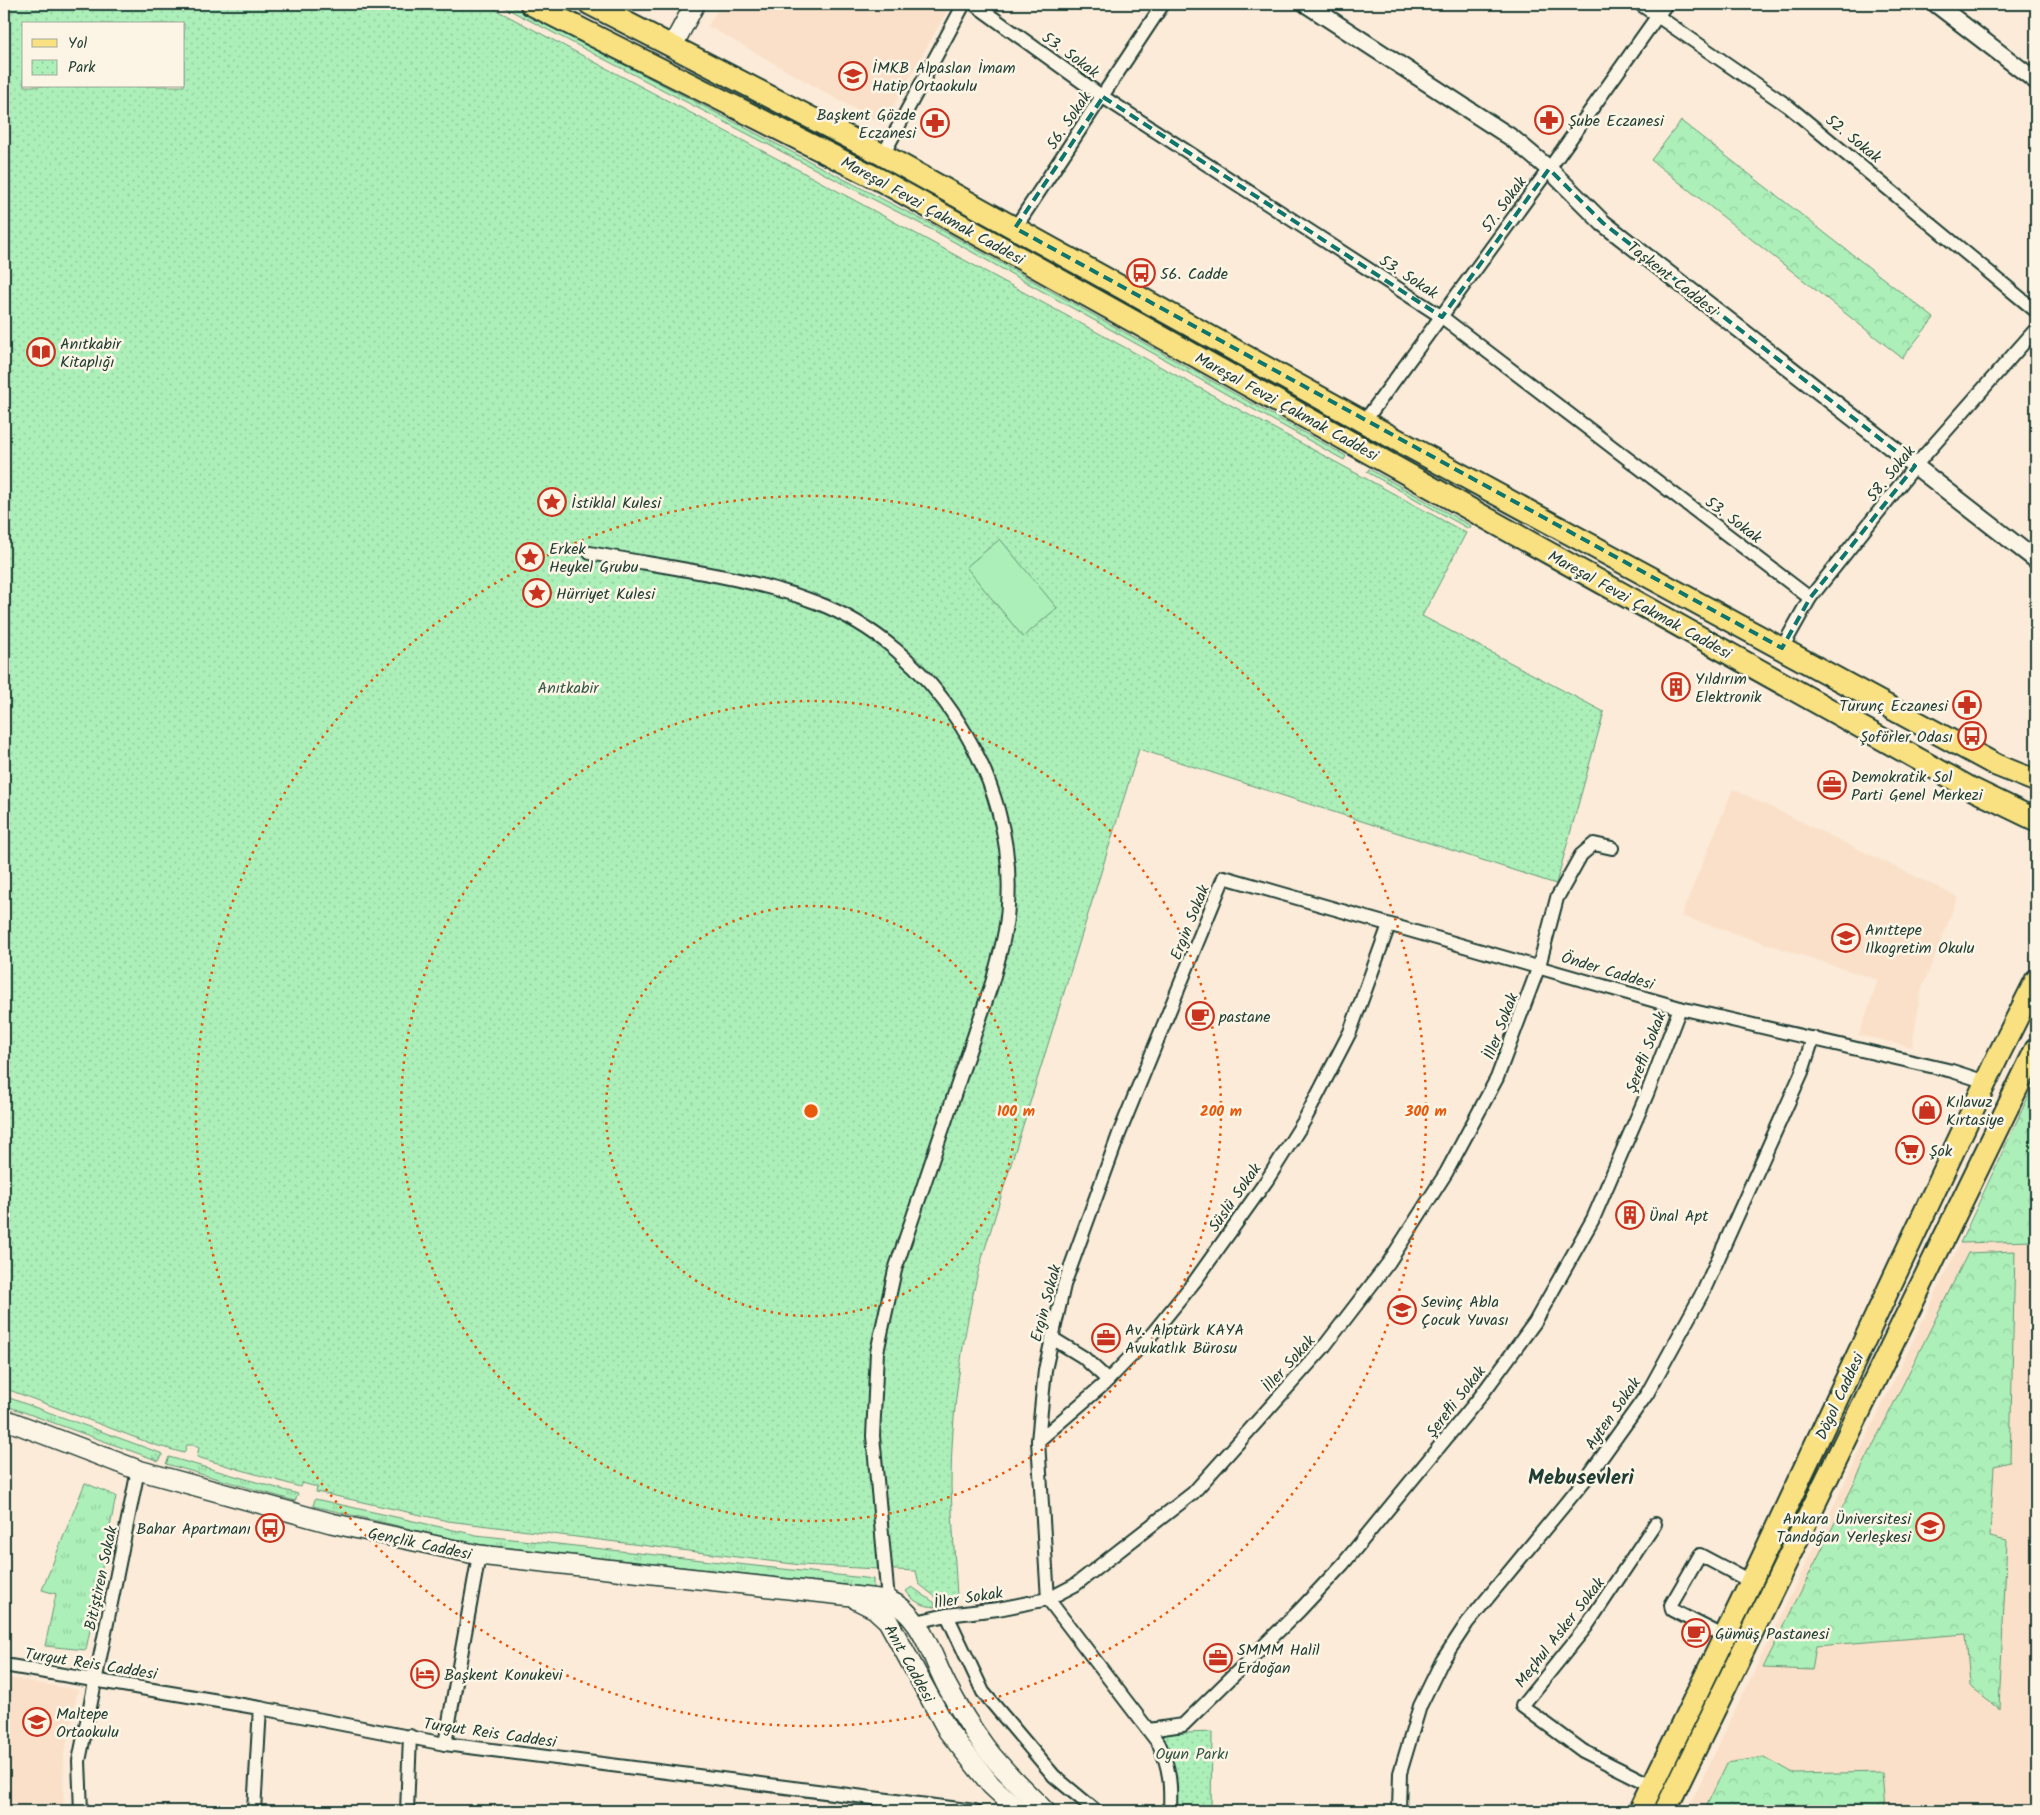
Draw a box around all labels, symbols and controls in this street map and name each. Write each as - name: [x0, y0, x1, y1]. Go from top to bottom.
- legend: [22, 22, 185, 88]
- street label: 53. Sokak: [1036, 26, 1105, 85]
- text: Yol: [68, 32, 87, 56]
- text: Park: [68, 56, 96, 80]
- place label: İMKB Alpaslan İmam Hatip Ortaokulu: [872, 56, 1016, 99]
- school or university icon: İMKB Alpaslan İmam Hatip Ortaokulu: [838, 61, 868, 91]
- street label: 56. Sokak: [1040, 86, 1098, 155]
- place label: Başkent Gözde Eczanesi: [816, 103, 917, 146]
- pharmacy icon: Şube Eczanesi: [1534, 105, 1564, 135]
- pharmacy icon: Başkent Gözde Eczanesi: [920, 108, 950, 138]
- place label: Şube Eczanesi: [1568, 109, 1665, 134]
- street label: 52. Sokak: [1819, 109, 1887, 170]
- street label: Mareşal Fevzi Çakmak Caddesi: [836, 150, 1030, 273]
- street label: 57. Sokak: [1475, 171, 1534, 238]
- street label: Taşkent Caddesi: [1621, 236, 1724, 324]
- street label: 53. Sokak: [1374, 249, 1443, 306]
- bus stop icon: 56. Cadde: [1126, 258, 1156, 288]
- place label: 56. Cadde: [1160, 262, 1228, 287]
- place label: Anıtkabir Kitaplığı: [60, 332, 123, 375]
- library icon: Anıtkabir Kitaplığı: [26, 337, 56, 367]
- street label: Mareşal Fevzi Çakmak Caddesi: [1190, 346, 1384, 469]
- street label: 58. Sokak: [1860, 440, 1922, 508]
- place icon: İstiklal Kulesi: [537, 487, 567, 517]
- street label: 53. Sokak: [1699, 490, 1767, 550]
- place label: İstiklal Kulesi: [571, 491, 662, 516]
- place label: Erkek Heykel Grubu: [549, 537, 639, 580]
- place icon: Erkek Heykel Grubu: [515, 542, 545, 572]
- street label: Mareşal Fevzi Çakmak Caddesi: [1543, 544, 1737, 667]
- place icon: Hürriyet Kulesi: [522, 578, 552, 608]
- place label: Hürriyet Kulesi: [556, 582, 656, 607]
- place label: Yıldırım Elektronik: [1695, 667, 1762, 710]
- building icon: Yıldırım Elektronik: [1661, 672, 1691, 702]
- park label: Anıtkabir: [537, 676, 600, 701]
- pharmacy icon: Turunç Eczanesi: [1952, 690, 1982, 720]
- place label: Turunç Eczanesi: [1839, 694, 1949, 719]
- bus stop icon: Şoförler Odası: [1957, 721, 1987, 751]
- place label: Şoförler Odası: [1859, 725, 1953, 750]
- place label: Demokratik Sol Parti Genel Merkezi: [1851, 765, 1984, 808]
- office icon: Demokratik Sol Parti Genel Merkezi: [1817, 770, 1847, 800]
- street label: Ergin Sokak: [1164, 881, 1217, 964]
- place label: Anıttepe Ilkogretim Okulu: [1865, 918, 1975, 961]
- school or university icon: Anıttepe Ilkogretim Okulu: [1831, 923, 1861, 953]
- street label: Önder Caddesi: [1558, 945, 1658, 998]
- street label: İller Sokak: [1477, 989, 1526, 1064]
- cafe icon: pastane: [1185, 1001, 1215, 1031]
- place label: pastane: [1218, 1005, 1270, 1030]
- street label: Şerefli Sokak: [1619, 1008, 1674, 1097]
- place label: Kılavuz Kırtasiye: [1946, 1090, 2004, 1133]
- shop icon: Kılavuz Kırtasiye: [1912, 1095, 1942, 1125]
- text: 100 m: [997, 1100, 1035, 1124]
- text: 200 m: [1200, 1100, 1242, 1124]
- text: 300 m: [1404, 1100, 1447, 1124]
- centre of rings: [802, 1102, 820, 1120]
- supermarket icon: Şok: [1895, 1135, 1925, 1165]
- place label: Şok: [1929, 1139, 1953, 1164]
- street label: Süslü Sokak: [1202, 1158, 1268, 1237]
- building icon: Ünal Apt: [1615, 1200, 1645, 1230]
- place label: Ünal Apt: [1649, 1204, 1709, 1229]
- street label: Ergin Sokak: [1024, 1261, 1069, 1345]
- place label: Sevinç Abla Çocuk Yuvası: [1421, 1290, 1509, 1333]
- school or university icon: Sevinç Abla Çocuk Yuvası: [1387, 1295, 1417, 1325]
- place label: Av. Alptürk KAYA Avukatlık Bürosu: [1125, 1318, 1244, 1361]
- office icon: Av. Alptürk KAYA Avukatlık Bürosu: [1091, 1323, 1121, 1353]
- street label: İller Sokak: [1256, 1329, 1322, 1398]
- street label: Dögol Caddesi: [1809, 1348, 1872, 1444]
- street label: Şerefli Sokak: [1420, 1360, 1493, 1443]
- street label: Ayten Sokak: [1579, 1372, 1648, 1455]
- district label: Mebusevleri: [1528, 1462, 1635, 1495]
- place label: Ankara Üniversitesi Tandoğan Yerleşkesi: [1776, 1507, 1912, 1550]
- school or university icon: Ankara Üniversitesi Tandoğan Yerleşkesi: [1915, 1512, 1945, 1542]
- bus stop icon: Bahar Apartmanı: [255, 1513, 285, 1543]
- place label: Bahar Apartmanı: [136, 1517, 251, 1542]
- street label: Gençlik Caddesi: [366, 1521, 475, 1568]
- street label: Bitiştiren Sokak: [78, 1523, 125, 1633]
- street label: Meçhul Asker Sokak: [1509, 1572, 1612, 1694]
- street label: İller Sokak: [932, 1581, 1005, 1616]
- cafe icon: Gümüş Pastanesi: [1681, 1618, 1711, 1648]
- street label: Anıt Caddesi: [877, 1620, 941, 1708]
- place label: Gümüş Pastanesi: [1715, 1622, 1830, 1647]
- place label: SMMM Halil Erdoğan: [1237, 1638, 1320, 1681]
- street label: Turgut Reis Caddesi: [23, 1642, 160, 1687]
- office icon: SMMM Halil Erdoğan: [1203, 1643, 1233, 1673]
- hotel icon: Başkent Konukevi: [410, 1659, 440, 1689]
- place label: Başkent Konukevi: [444, 1663, 564, 1688]
- place label: Maltepe Ortaokulu: [56, 1702, 119, 1745]
- school or university icon: Maltepe Ortaokulu: [22, 1707, 52, 1737]
- street label: Turgut Reis Caddesi: [422, 1712, 559, 1755]
- park label: Oyun Parkı: [1155, 1742, 1229, 1767]

